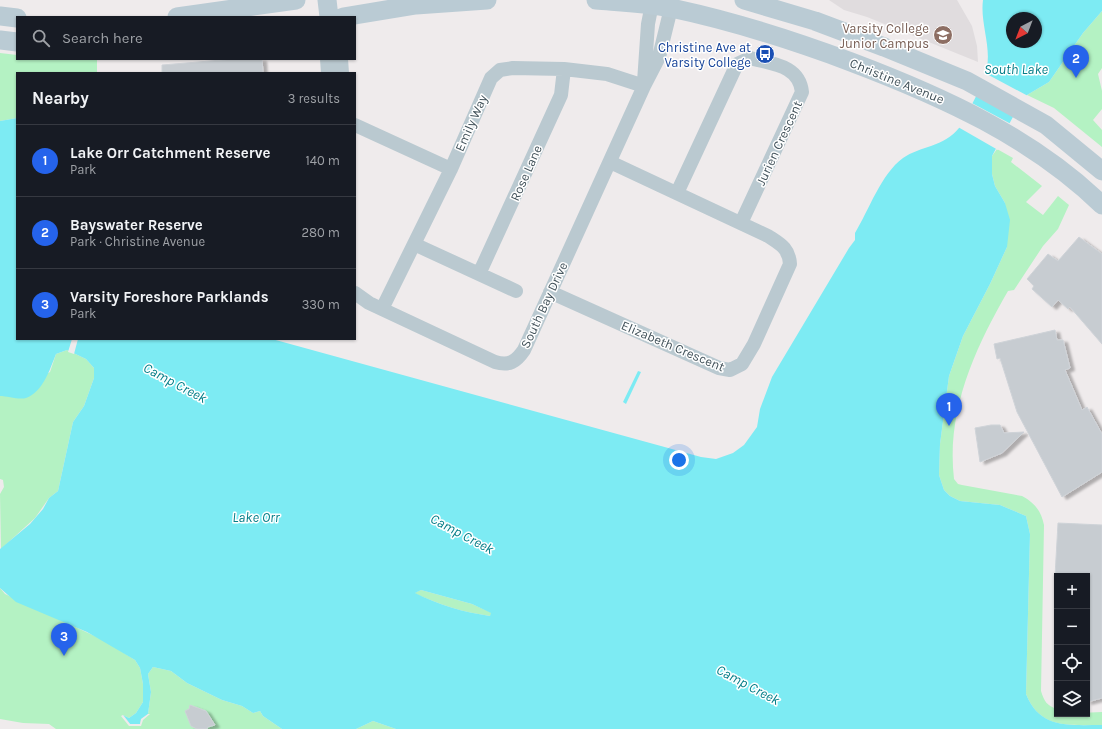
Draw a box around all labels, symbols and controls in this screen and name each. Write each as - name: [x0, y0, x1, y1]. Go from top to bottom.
- north arrow: [1006, 12, 1042, 48]
- search box: [16, 16, 356, 60]
- place label: Varsity College Junior Campus: [840, 21, 929, 51]
- school or university icon: Varsity College Junior Campus: [932, 24, 954, 46]
- icon: search: [30, 27, 52, 49]
- text: Search here: [62, 29, 143, 47]
- place label: Christine Ave at Varsity College: [658, 40, 751, 70]
- bus stop icon: Christine Ave at Varsity College: [754, 43, 776, 65]
- pin: 2: [1063, 45, 1089, 78]
- street label: Christine Avenue: [848, 55, 947, 107]
- water label: South Lake: [984, 61, 1049, 78]
- text: Nearby: [32, 88, 89, 108]
- text: 3 results: [288, 91, 340, 106]
- street label: Emily Way: [452, 92, 490, 154]
- street label: Jurien Crescent: [753, 98, 805, 188]
- street label: Rose Lane: [507, 143, 545, 203]
- text: Lake Orr Catchment Reserve: [70, 144, 270, 162]
- text: 1: [43, 153, 47, 168]
- text: 140 m: [305, 153, 340, 168]
- text: Park: [70, 162, 96, 177]
- text: Bayswater Reserve: [70, 216, 203, 234]
- text: 2: [41, 225, 49, 240]
- text: 280 m: [302, 225, 340, 240]
- text: Park · Christine Avenue: [70, 234, 205, 249]
- street label: South Bay Drive: [517, 259, 571, 350]
- text: Varsity Foreshore Parklands: [70, 288, 269, 306]
- text: 3: [41, 297, 49, 312]
- text: 330 m: [302, 297, 340, 312]
- text: Park: [70, 306, 96, 321]
- street label: Elizabeth Crescent: [619, 317, 727, 375]
- water label: Camp Creek: [140, 359, 211, 407]
- pin: 1: [936, 393, 962, 426]
- your location: [669, 450, 689, 470]
- water label: Lake Orr: [232, 509, 281, 526]
- water label: Camp Creek: [427, 510, 498, 558]
- map controls: [1054, 573, 1090, 717]
- button: +: [1054, 573, 1090, 609]
- button: −: [1054, 609, 1090, 645]
- pin: 3: [51, 623, 77, 656]
- button: locate: [1054, 645, 1090, 681]
- water label: Camp Creek: [713, 661, 784, 709]
- button: layers: [1054, 681, 1090, 717]

